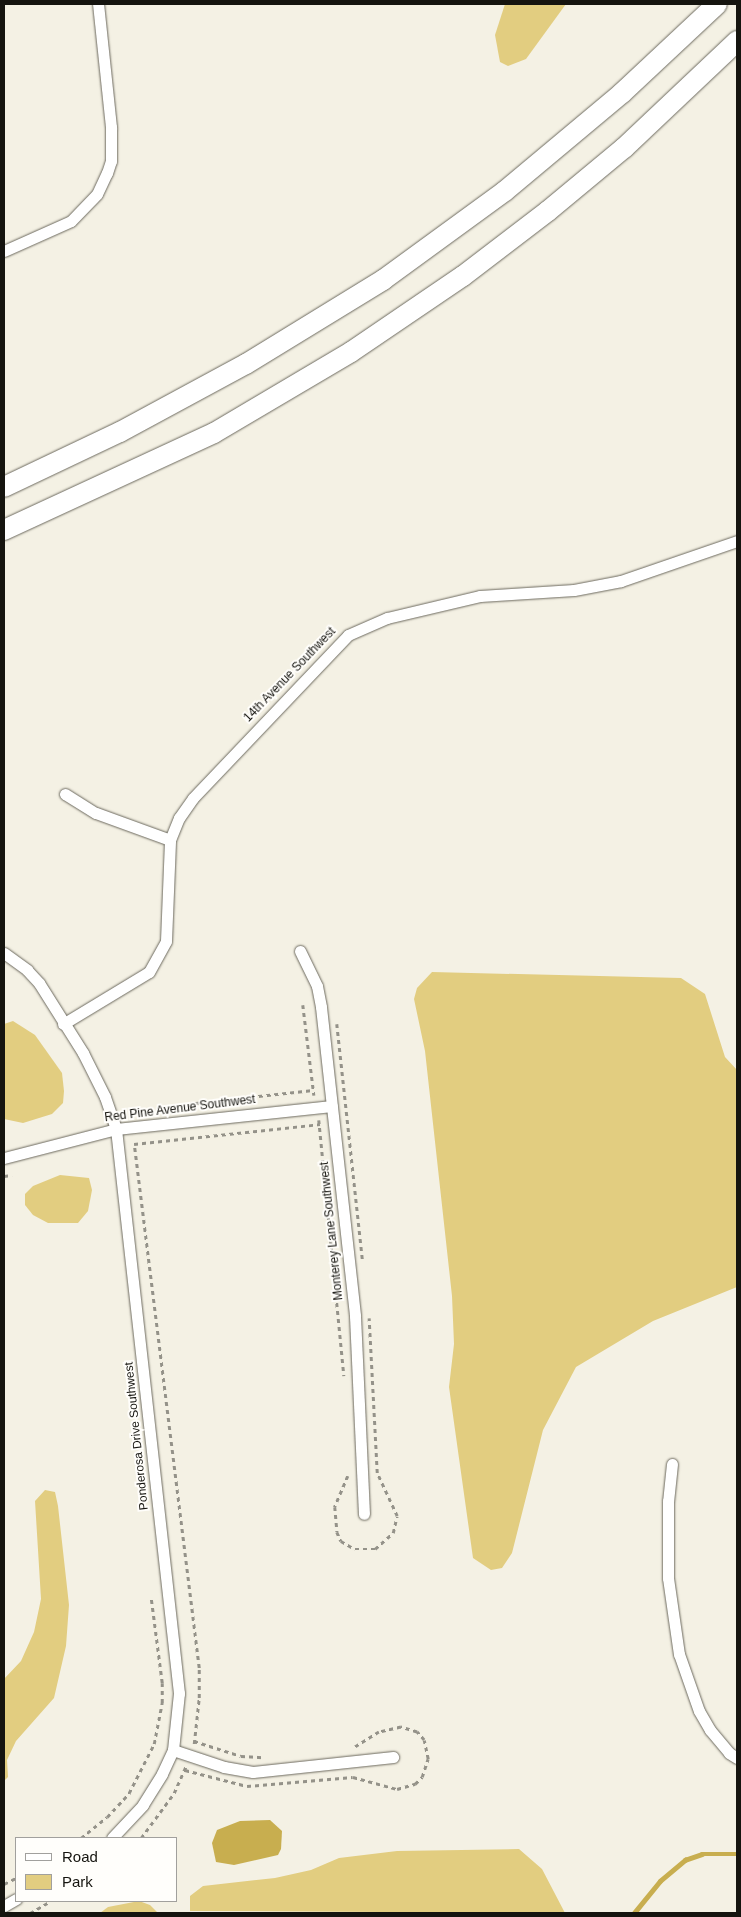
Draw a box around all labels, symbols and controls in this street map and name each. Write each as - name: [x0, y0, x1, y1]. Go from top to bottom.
- street label: 14th Avenue Southwest: [241, 624, 339, 726]
- street label: Red Pine Avenue Southwest: [103, 1093, 257, 1125]
- street label: Monterey Lane Southwest: [318, 1161, 346, 1301]
- street label: Ponderosa Drive Southwest: [122, 1361, 152, 1511]
- legend: [15, 1837, 178, 1902]
- text: Road: [62, 1848, 98, 1865]
- text: Park: [62, 1873, 93, 1890]

